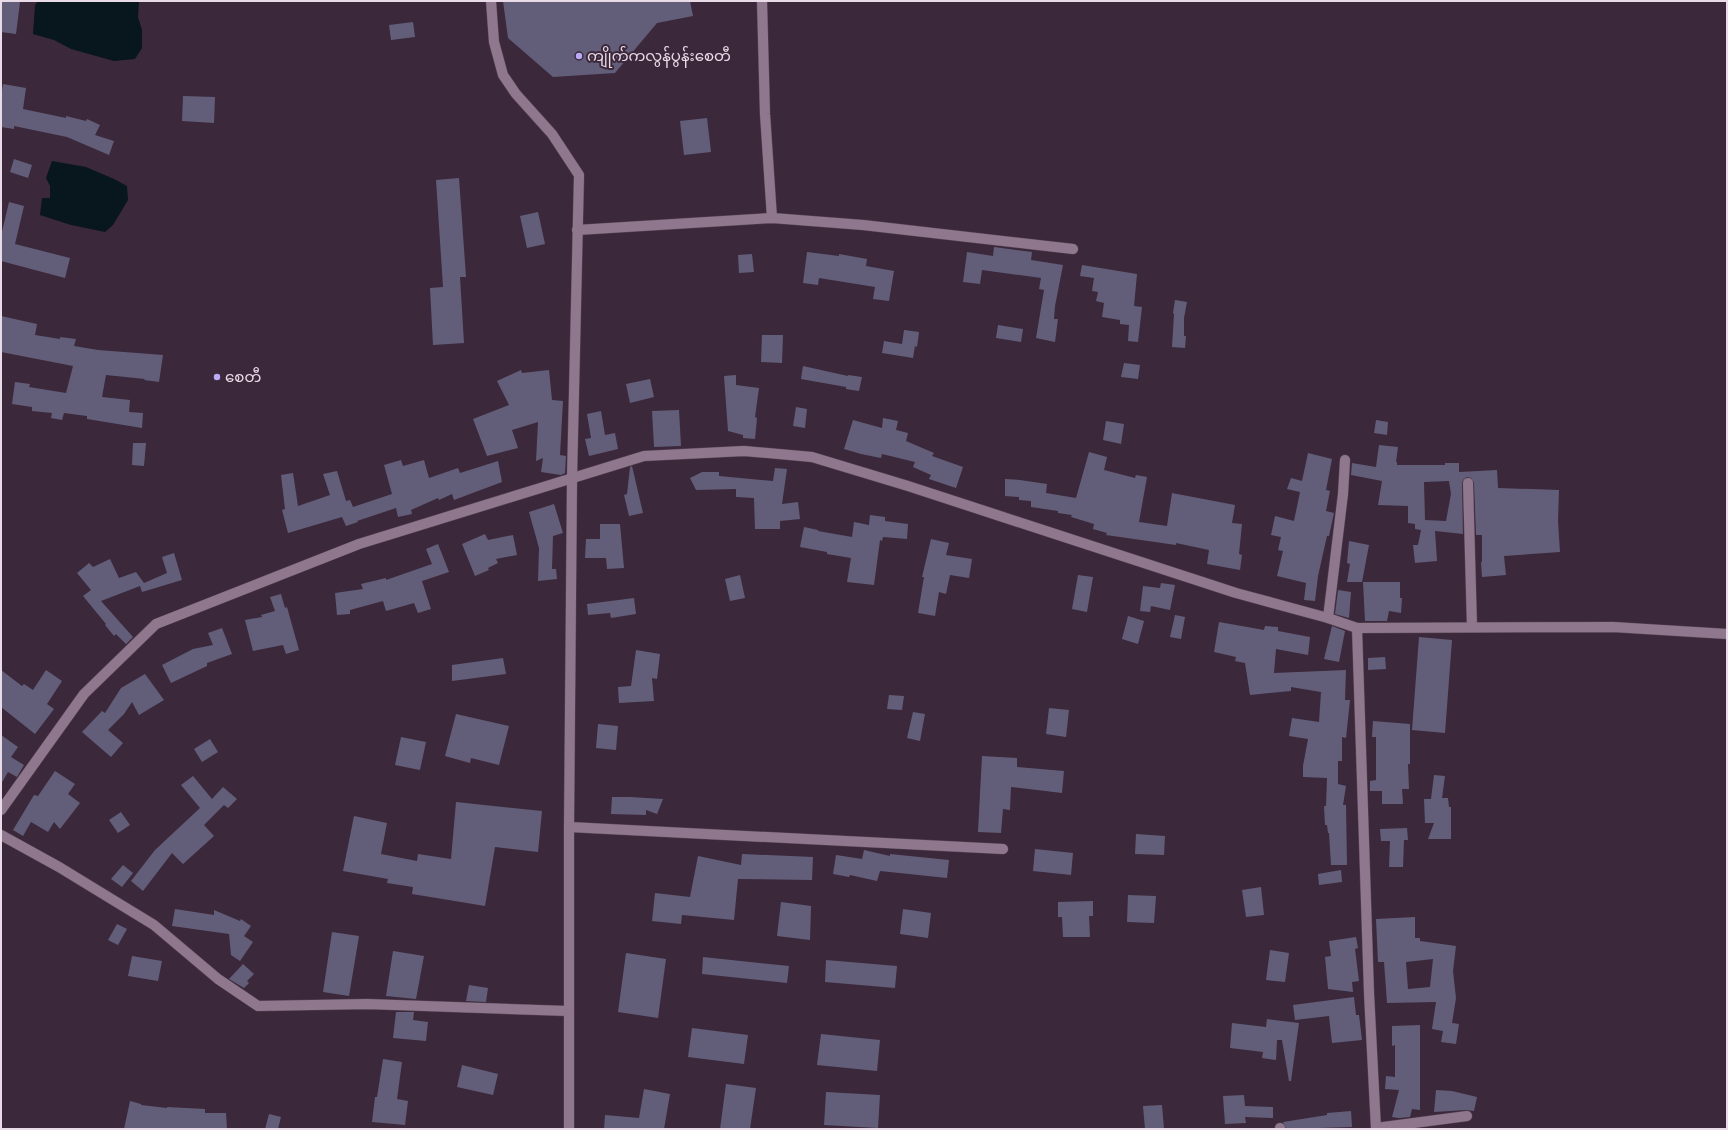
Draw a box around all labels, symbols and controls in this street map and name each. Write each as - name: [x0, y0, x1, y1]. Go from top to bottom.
- place label: ကျိုက်ကလွန်ပွန်းစေတီ: [587, 46, 731, 68]
- marker: ကျိုက်ကလွန်ပွန်းစေတီ: [574, 51, 584, 61]
- place label: စေတီ: [225, 367, 261, 386]
- marker: စေတီ: [212, 372, 222, 382]

